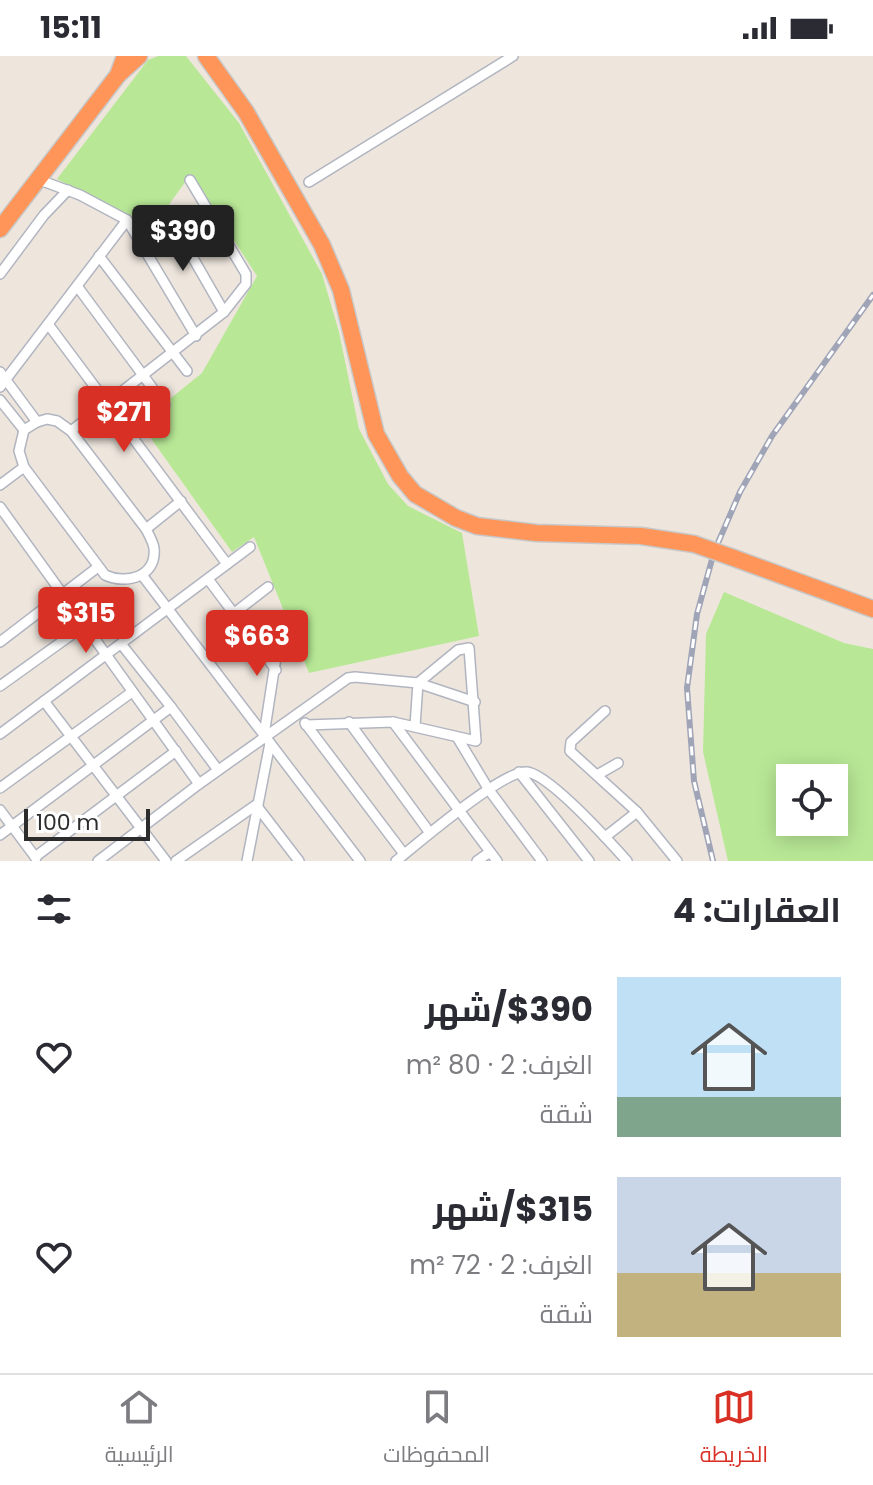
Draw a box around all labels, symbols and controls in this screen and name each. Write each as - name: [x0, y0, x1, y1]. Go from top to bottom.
- text: 15:11: [40, 6, 102, 49]
- pin: $390: [136, 205, 230, 273]
- text: $390: [150, 213, 216, 249]
- pin: $271: [77, 386, 171, 454]
- text: $271: [96, 394, 152, 430]
- pin: $315: [39, 587, 133, 655]
- text: $315: [56, 595, 116, 631]
- pin: $663: [210, 610, 304, 678]
- text: $663: [224, 618, 290, 654]
- map controls: [776, 764, 848, 836]
- button: locate: [776, 764, 848, 836]
- scale bar: [24, 805, 150, 841]
- text: 100 m: [36, 807, 99, 838]
- text: العقارات: 4: [673, 886, 841, 934]
- icon: filters: [32, 887, 76, 931]
- text: $390/شهر: [425, 985, 593, 1033]
- icon: home: [681, 1009, 777, 1105]
- icon: heart: [32, 1035, 76, 1079]
- text: الغرف: 2 · 80 m²: [406, 1047, 593, 1083]
- text: شقة: [540, 1096, 593, 1132]
- text: $315/شهر: [433, 1185, 593, 1233]
- icon: home: [681, 1209, 777, 1305]
- icon: heart: [32, 1235, 76, 1279]
- text: الغرف: 2 · 72 m²: [409, 1247, 593, 1283]
- text: شقة: [540, 1296, 593, 1332]
- tab: الرئيسية: [105, 1385, 174, 1475]
- tab: المحفوظات: [383, 1385, 490, 1475]
- tab: الخريطة: [700, 1385, 768, 1475]

